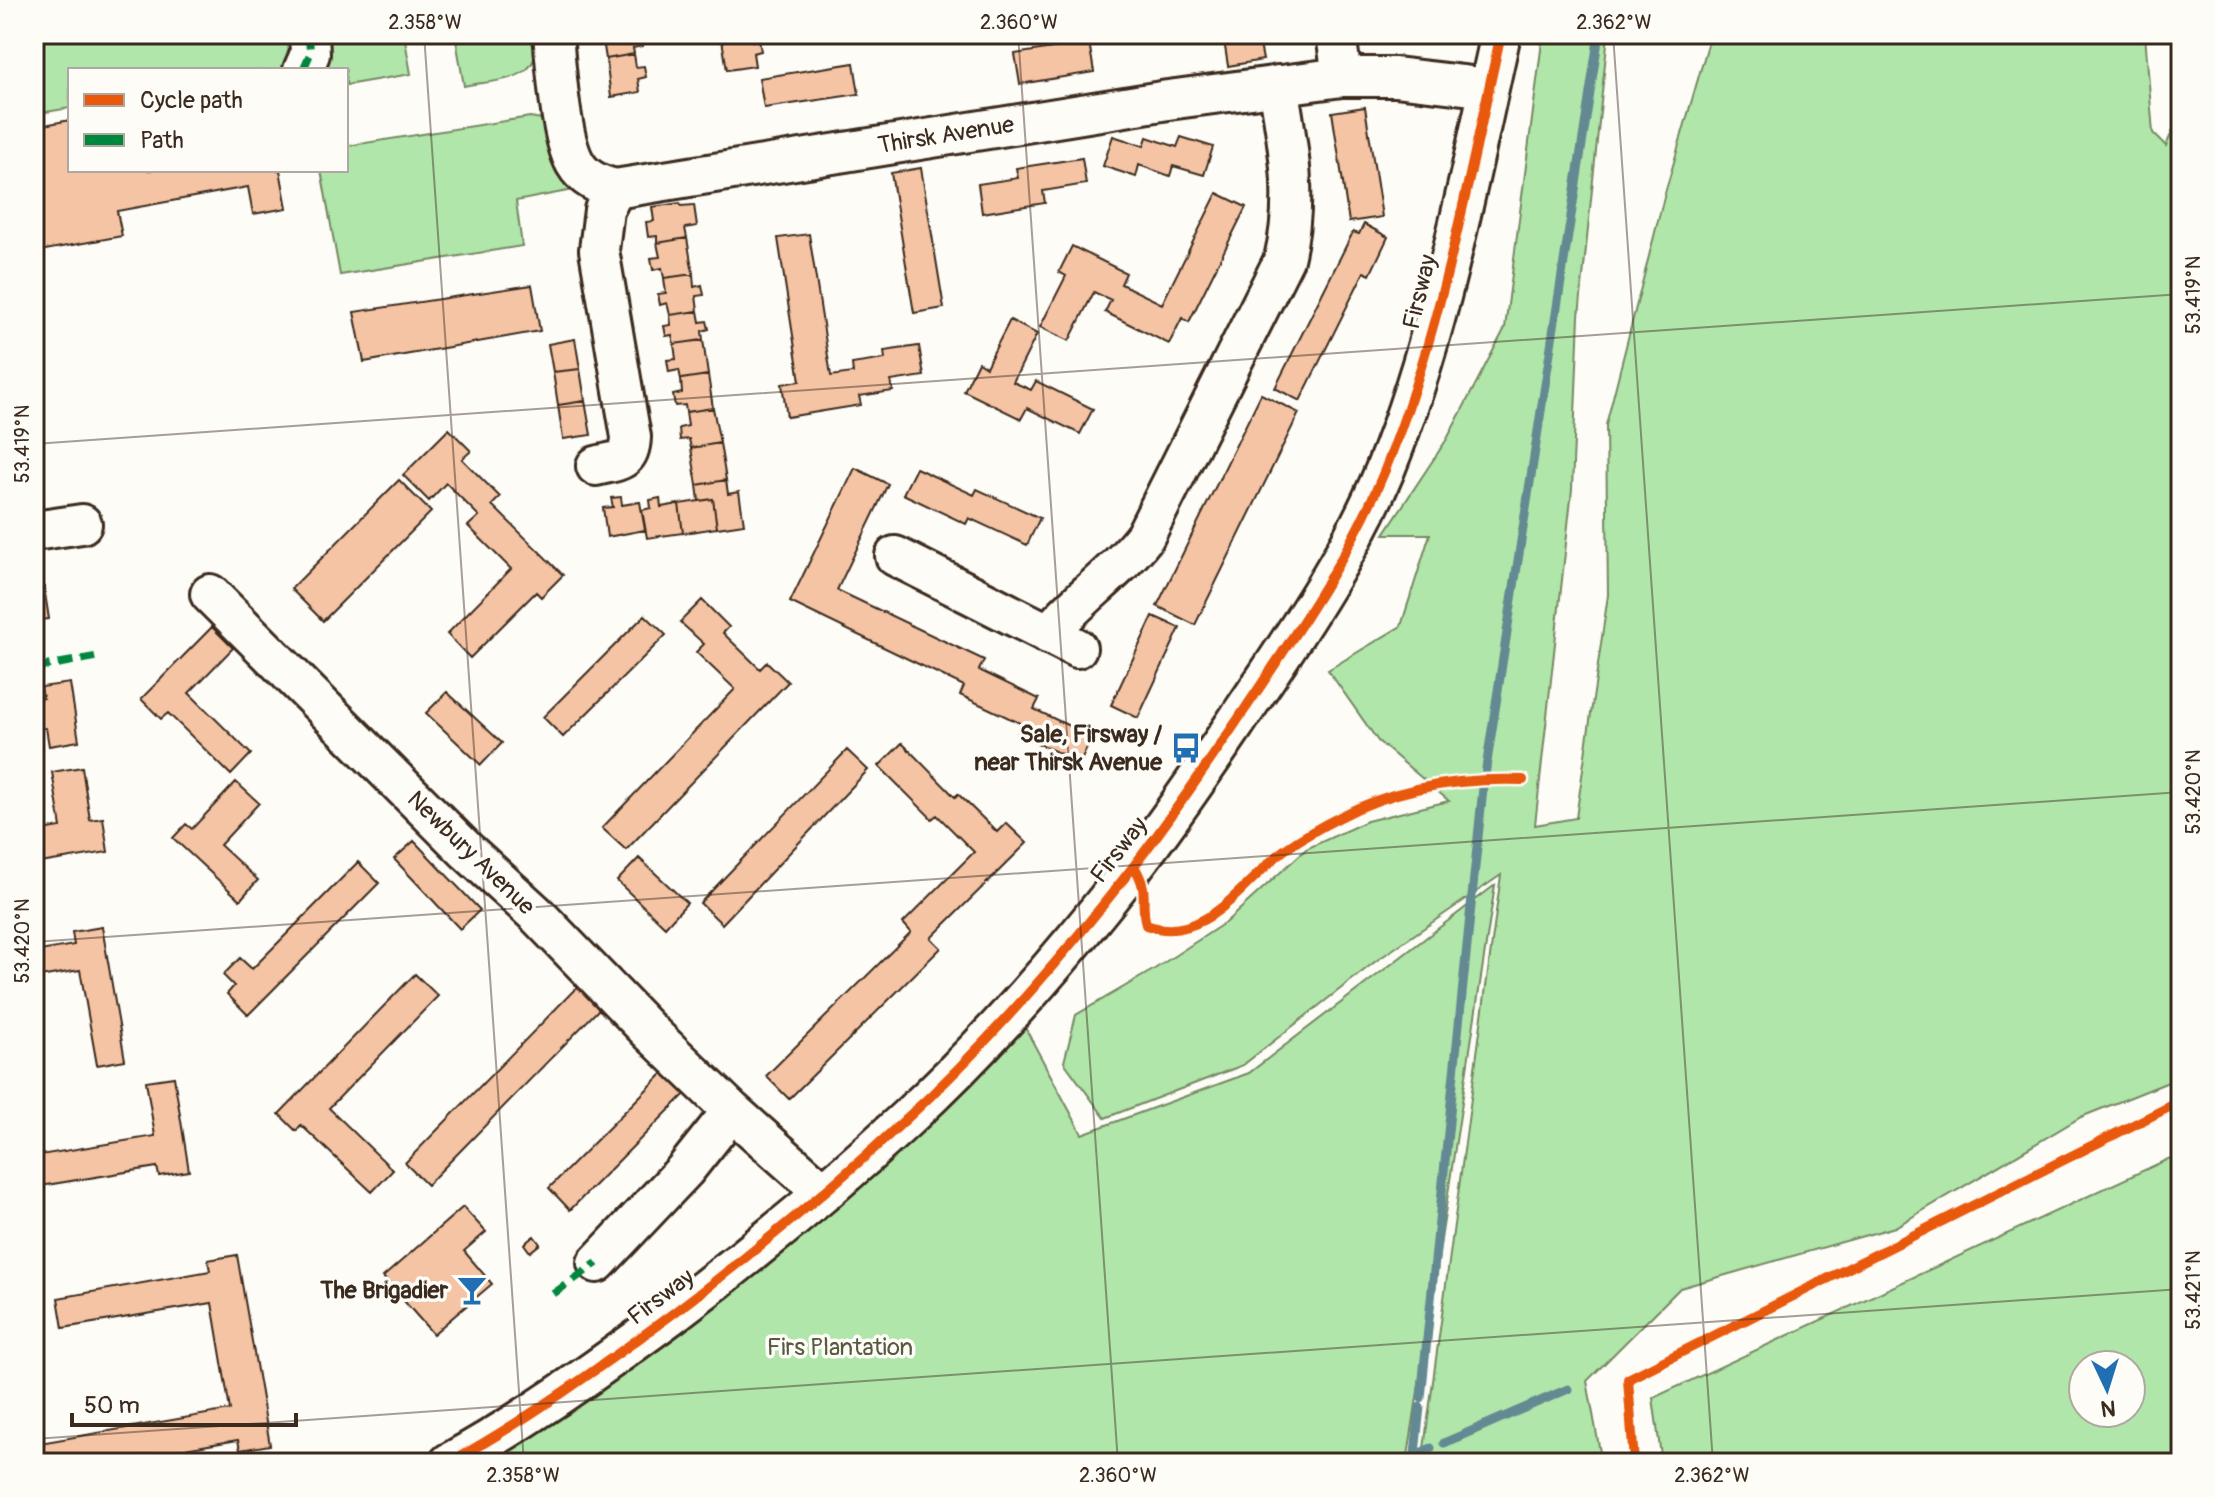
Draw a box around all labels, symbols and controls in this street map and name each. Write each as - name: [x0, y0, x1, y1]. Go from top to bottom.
- text: 2.358°W: [388, 10, 462, 35]
- text: 2.360°W: [980, 10, 1058, 35]
- text: 2.362°W: [1576, 10, 1652, 35]
- legend: [68, 68, 348, 172]
- text: Cycle path: [140, 86, 243, 115]
- street label: Thirsk Avenue: [876, 110, 1016, 160]
- text: Path: [140, 126, 184, 155]
- street label: Firsway: [1397, 252, 1443, 332]
- text: 53.419°N: [2181, 256, 2206, 334]
- text: 53.419°N: [10, 405, 35, 483]
- place label: Sale, Firsway / near Thirsk Avenue: [974, 720, 1163, 777]
- bus stop icon: Sale, Firsway / near Thirsk Avenue: [1169, 731, 1203, 765]
- text: 53.420°N: [2181, 749, 2206, 835]
- street label: Newbury Avenue: [401, 785, 541, 921]
- street label: Firsway: [1084, 811, 1154, 889]
- text: 53.420°N: [10, 898, 35, 984]
- text: 53.421°N: [2181, 1250, 2206, 1330]
- street label: Firsway: [622, 1263, 700, 1331]
- bar icon: The Brigadier: [455, 1273, 489, 1307]
- place label: The Brigadier: [319, 1276, 448, 1305]
- park label: Firs Plantation: [767, 1333, 913, 1362]
- north arrow: [2067, 1349, 2147, 1429]
- scale bar: [72, 1377, 296, 1427]
- text: 50 m: [84, 1391, 140, 1420]
- text: N: [2100, 1393, 2117, 1422]
- text: 2.358°W: [486, 1463, 560, 1488]
- text: 2.360°W: [1079, 1463, 1157, 1488]
- text: 2.362°W: [1674, 1463, 1750, 1488]

